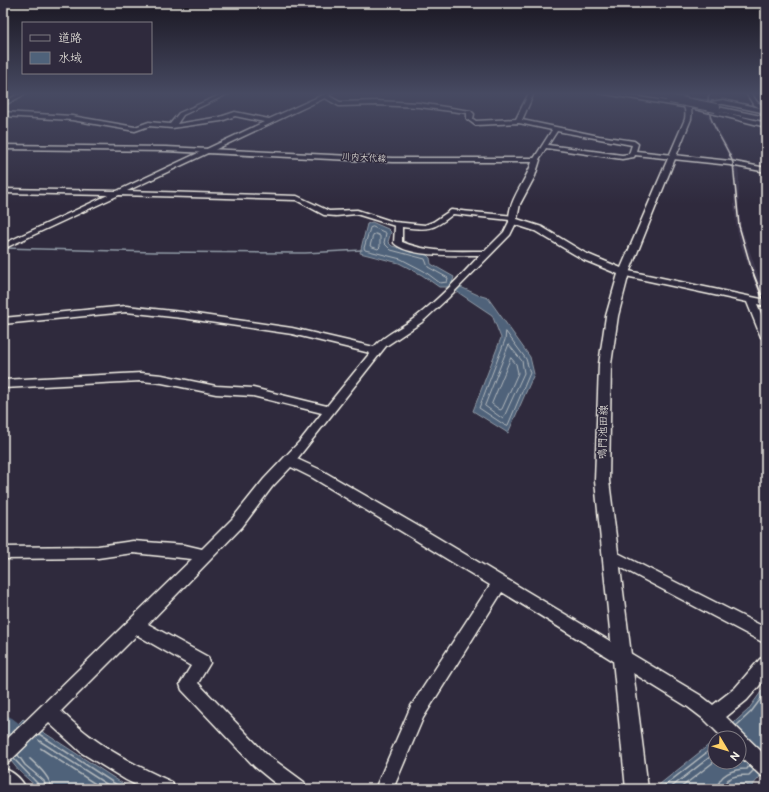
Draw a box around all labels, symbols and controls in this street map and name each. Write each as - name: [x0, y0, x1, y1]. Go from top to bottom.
- legend: [22, 22, 152, 74]
- text: 道路: [58, 31, 82, 46]
- text: 水域: [58, 51, 82, 66]
- street label: 川内大代線: [341, 151, 387, 165]
- street label: 鳴門池田線: [596, 404, 610, 460]
- north arrow: [707, 730, 747, 770]
- text: N: [727, 749, 742, 763]

